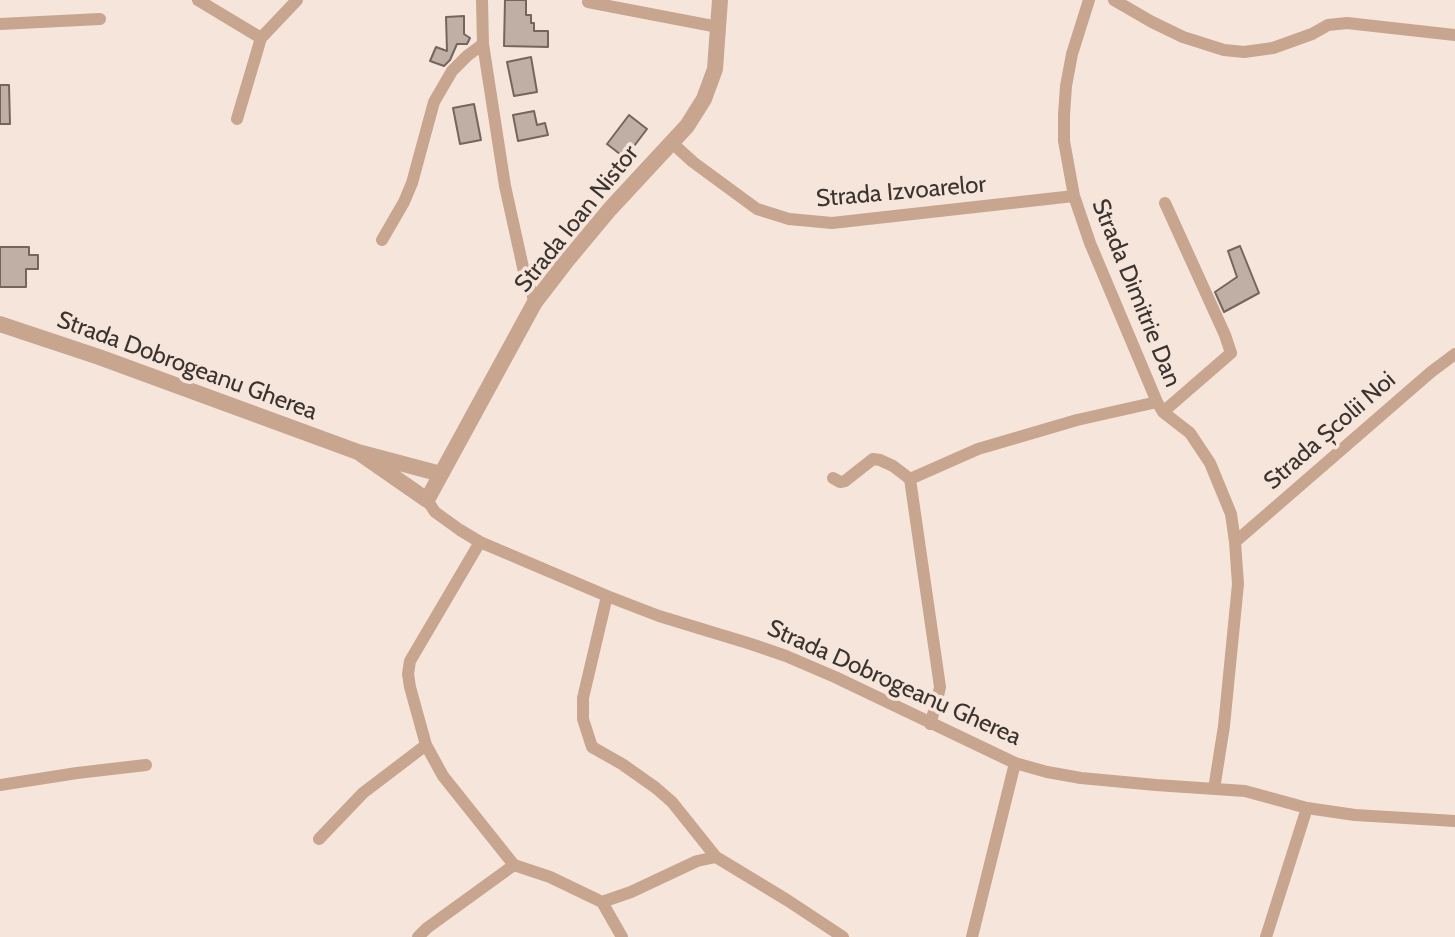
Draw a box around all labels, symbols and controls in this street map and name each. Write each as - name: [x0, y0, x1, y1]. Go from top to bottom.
- street label: Strada Ioan Nistor: [509, 140, 645, 298]
- street label: Strada Izvoarelor: [815, 170, 987, 214]
- street label: Strada Dimitrie Dan: [1085, 195, 1187, 391]
- street label: Strada Dobrogeanu Gherea: [53, 305, 321, 427]
- street label: Strada Școlii Noi: [1258, 366, 1402, 496]
- street label: Strada Dobrogeanu Gherea: [763, 614, 1025, 752]

